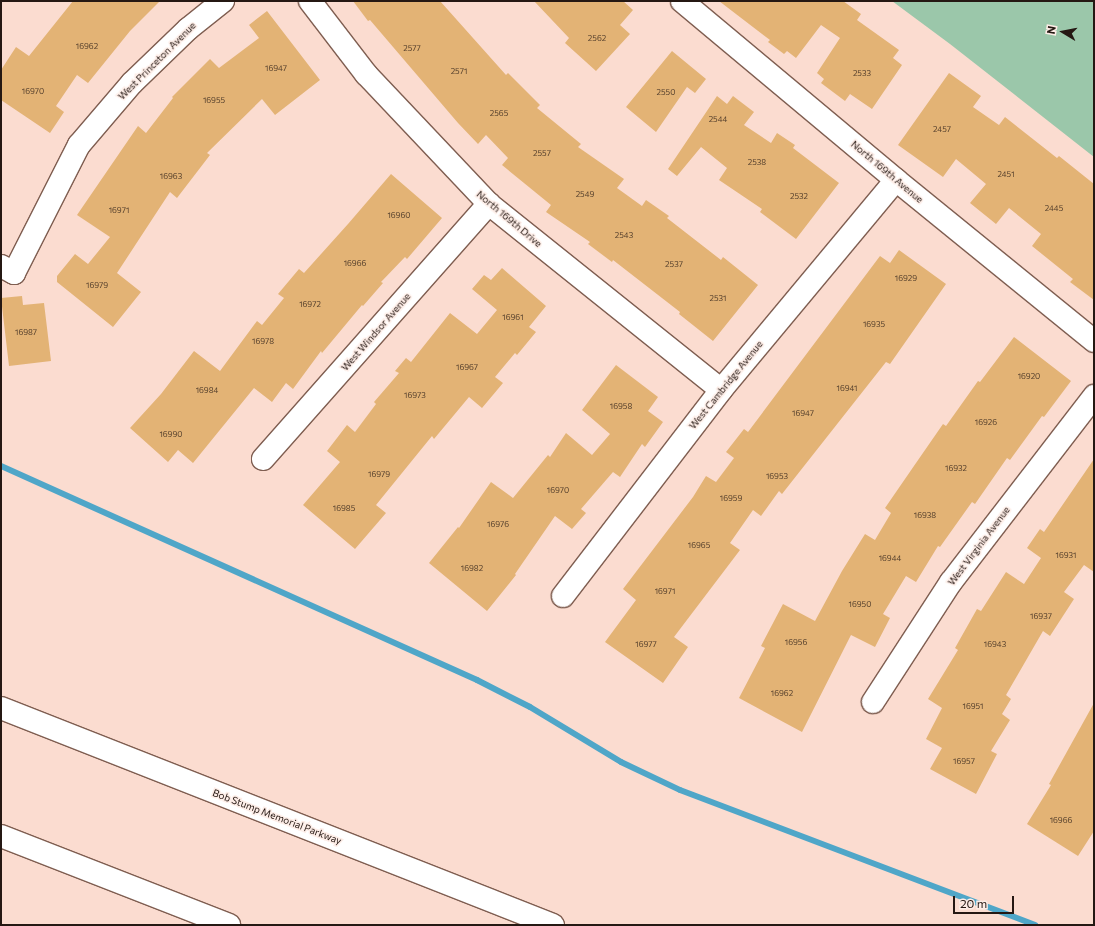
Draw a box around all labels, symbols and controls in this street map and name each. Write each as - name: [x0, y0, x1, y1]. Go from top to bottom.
- north arrow: [1043, 12, 1083, 52]
- street label: West Princeton Avenue: [116, 20, 198, 102]
- text: N: [1044, 25, 1058, 35]
- house number: 2562: [588, 34, 606, 44]
- house number: 16962: [76, 42, 98, 52]
- house number: 2577: [403, 44, 421, 54]
- house number: 16947: [265, 64, 287, 74]
- house number: 2571: [451, 67, 467, 77]
- house number: 2533: [853, 69, 871, 79]
- house number: 16970: [22, 87, 44, 97]
- house number: 2550: [657, 88, 675, 98]
- house number: 16955: [203, 96, 225, 106]
- house number: 2565: [490, 109, 508, 119]
- house number: 2544: [709, 115, 727, 125]
- house number: 2457: [933, 125, 951, 135]
- street label: North 169th Avenue: [848, 138, 926, 206]
- house number: 2557: [533, 149, 551, 159]
- house number: 2538: [748, 158, 766, 168]
- house number: 2451: [997, 170, 1015, 180]
- house number: 16963: [160, 172, 182, 182]
- street label: North 169th Drive: [474, 188, 544, 250]
- house number: 2549: [576, 190, 594, 200]
- house number: 2532: [790, 192, 808, 202]
- house number: 2445: [1045, 204, 1063, 214]
- house number: 16971: [109, 206, 129, 216]
- house number: 16960: [387, 211, 411, 221]
- house number: 2543: [615, 231, 633, 241]
- house number: 16966: [344, 259, 366, 269]
- house number: 2537: [665, 260, 683, 270]
- house number: 16929: [895, 274, 917, 284]
- house number: 16979: [86, 281, 108, 291]
- street label: West Windsor Avenue: [339, 291, 413, 373]
- house number: 2531: [709, 294, 727, 304]
- house number: 16972: [299, 300, 321, 310]
- house number: 16961: [502, 313, 524, 323]
- house number: 16935: [863, 320, 885, 330]
- house number: 16987: [15, 328, 37, 338]
- house number: 16978: [252, 337, 274, 347]
- street label: West Cambridge Avenue: [687, 338, 765, 432]
- house number: 16967: [456, 363, 478, 373]
- house number: 16920: [1018, 372, 1040, 382]
- house number: 16941: [836, 384, 858, 394]
- house number: 16984: [196, 386, 218, 396]
- house number: 16973: [404, 391, 426, 401]
- house number: 16958: [610, 402, 632, 412]
- house number: 16947: [792, 409, 814, 419]
- house number: 16926: [975, 418, 997, 428]
- house number: 16990: [159, 430, 183, 440]
- house number: 16932: [945, 464, 967, 474]
- house number: 16979: [368, 470, 390, 480]
- house number: 16953: [766, 472, 788, 482]
- house number: 16970: [547, 486, 569, 496]
- house number: 16959: [720, 494, 742, 504]
- house number: 16985: [333, 504, 355, 514]
- street label: West Virginia Avenue: [945, 504, 1013, 588]
- house number: 16938: [914, 511, 936, 521]
- house number: 16976: [487, 520, 509, 530]
- house number: 16965: [688, 541, 710, 551]
- house number: 16931: [1056, 551, 1076, 561]
- house number: 16944: [879, 554, 901, 564]
- house number: 16982: [461, 564, 483, 574]
- house number: 16971: [655, 587, 675, 597]
- house number: 16950: [849, 600, 871, 610]
- house number: 16937: [1030, 612, 1052, 622]
- house number: 16956: [785, 638, 807, 648]
- house number: 16977: [635, 640, 657, 650]
- house number: 16943: [984, 640, 1006, 650]
- house number: 16962: [771, 689, 793, 699]
- house number: 16951: [962, 702, 984, 712]
- house number: 16957: [953, 757, 975, 767]
- street label: Bob Stump Memorial Parkway: [211, 787, 343, 847]
- house number: 16966: [1050, 816, 1072, 826]
- scale bar: [955, 888, 1016, 914]
- text: 20 m: [960, 896, 987, 910]

